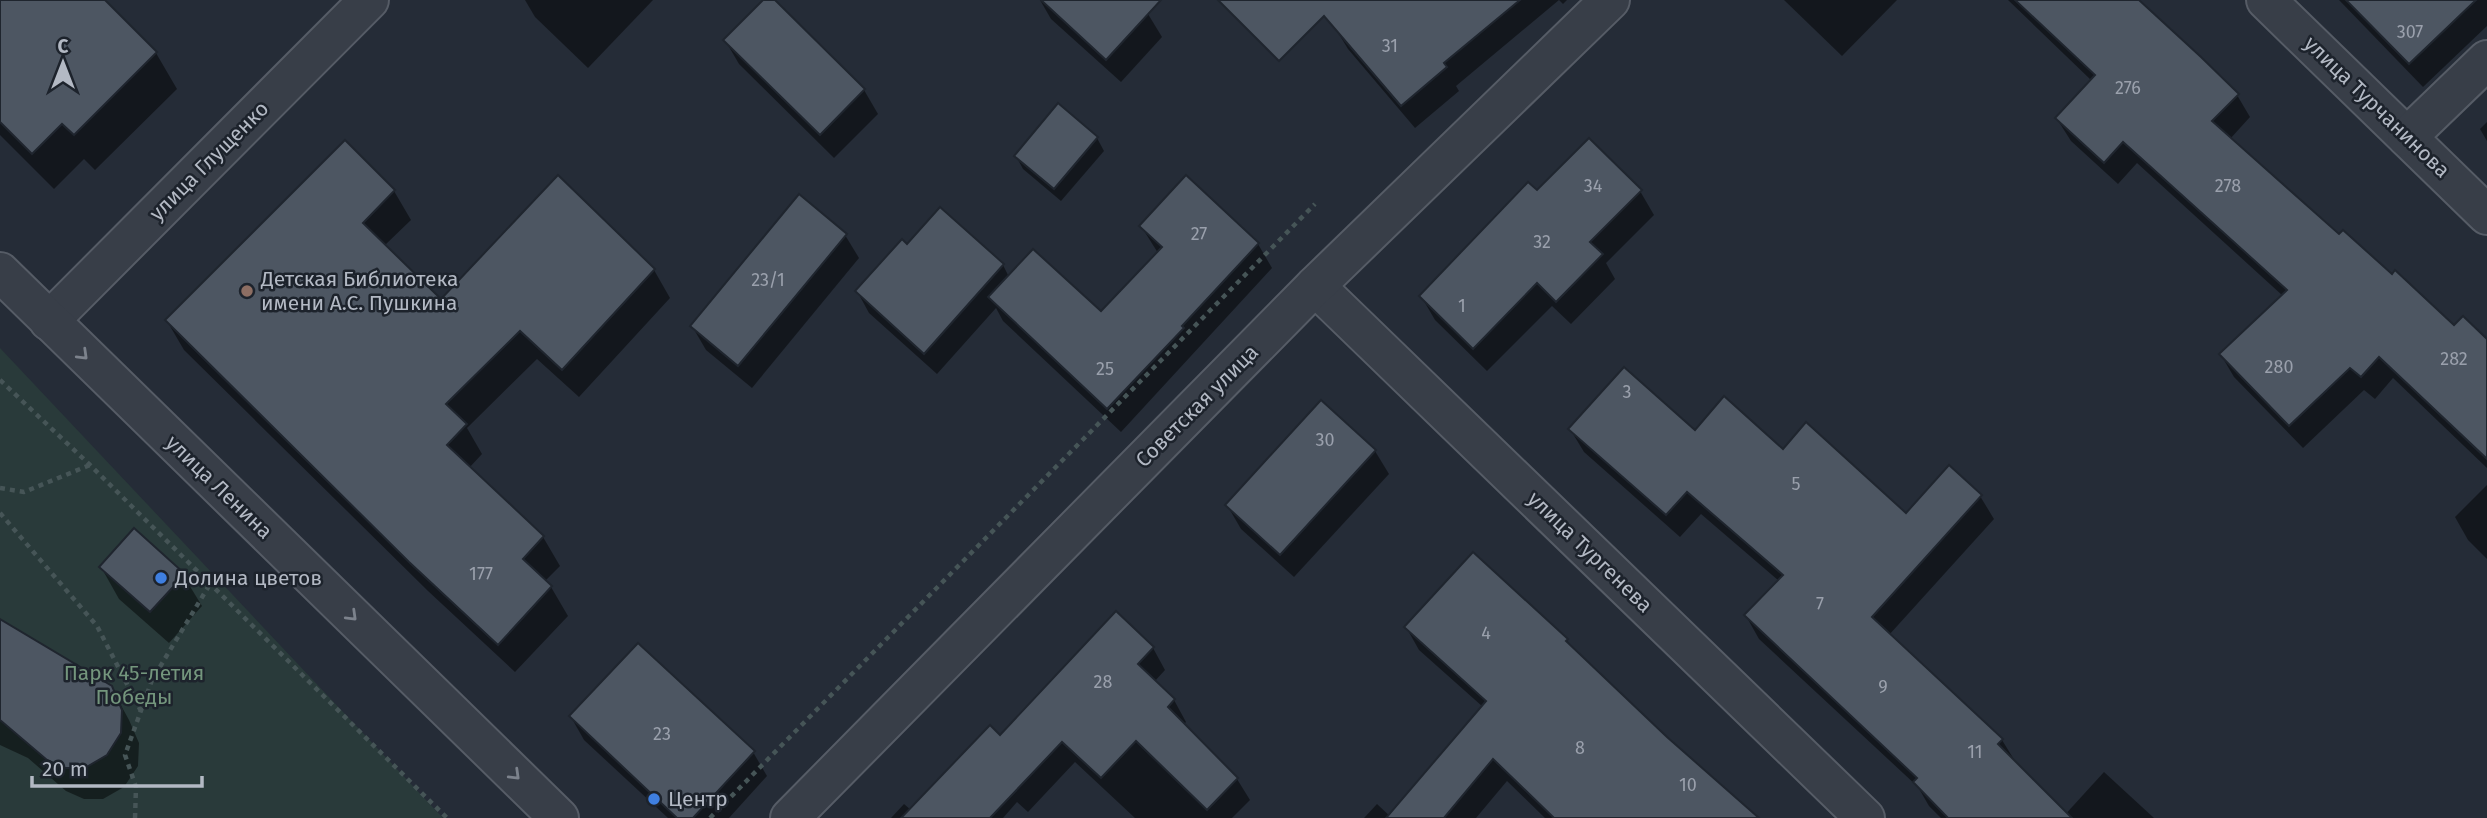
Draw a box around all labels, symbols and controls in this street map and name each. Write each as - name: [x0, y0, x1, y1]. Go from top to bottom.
- house number: 307: [2397, 21, 2423, 43]
- north arrow: [28, 28, 98, 98]
- street label: улица Турчанинова: [2299, 31, 2455, 183]
- text: С: [58, 35, 69, 58]
- house number: 31: [1382, 35, 1398, 57]
- house number: 276: [2115, 77, 2141, 99]
- street label: улица Глущенко: [144, 96, 274, 226]
- house number: 34: [1584, 175, 1603, 197]
- house number: 278: [2215, 175, 2241, 197]
- house number: 27: [1191, 223, 1207, 245]
- house number: 32: [1533, 231, 1551, 253]
- place label: Детская Библиотека имени А.С. Пушкина: [260, 266, 458, 316]
- house number: 23/1: [751, 269, 785, 291]
- marker: Детская Библиотека имени А.С. Пушкина: [239, 283, 255, 299]
- house number: 1: [1458, 295, 1466, 317]
- street label: Советская улица: [1130, 339, 1264, 473]
- one-way arrow: [75, 346, 88, 359]
- house number: 282: [2440, 348, 2468, 370]
- house number: 280: [2265, 356, 2293, 378]
- house number: 25: [1096, 358, 1114, 380]
- house number: 3: [1623, 381, 1631, 403]
- house number: 30: [1315, 429, 1335, 451]
- street label: улица Ленина: [160, 430, 278, 544]
- house number: 5: [1791, 473, 1801, 495]
- street label: улица Тургенева: [1522, 486, 1658, 618]
- house number: 177: [469, 563, 493, 585]
- place label: Долина цветов: [174, 565, 322, 591]
- marker: Долина цветов: [153, 570, 169, 586]
- house number: 7: [1816, 593, 1824, 615]
- one-way arrow: [343, 608, 356, 621]
- house number: 4: [1481, 622, 1491, 644]
- park label: Парк 45-летия Победы: [64, 660, 204, 710]
- house number: 28: [1094, 671, 1112, 693]
- house number: 9: [1878, 676, 1888, 698]
- house number: 23: [653, 723, 671, 745]
- house number: 8: [1575, 737, 1585, 759]
- house number: 11: [1967, 741, 1983, 763]
- scale bar: [32, 744, 201, 788]
- text: 20 m: [42, 756, 88, 782]
- one-way arrow: [506, 766, 519, 779]
- house number: 10: [1679, 774, 1697, 796]
- place label: Центр: [668, 786, 728, 812]
- marker: Центр: [646, 791, 662, 807]

